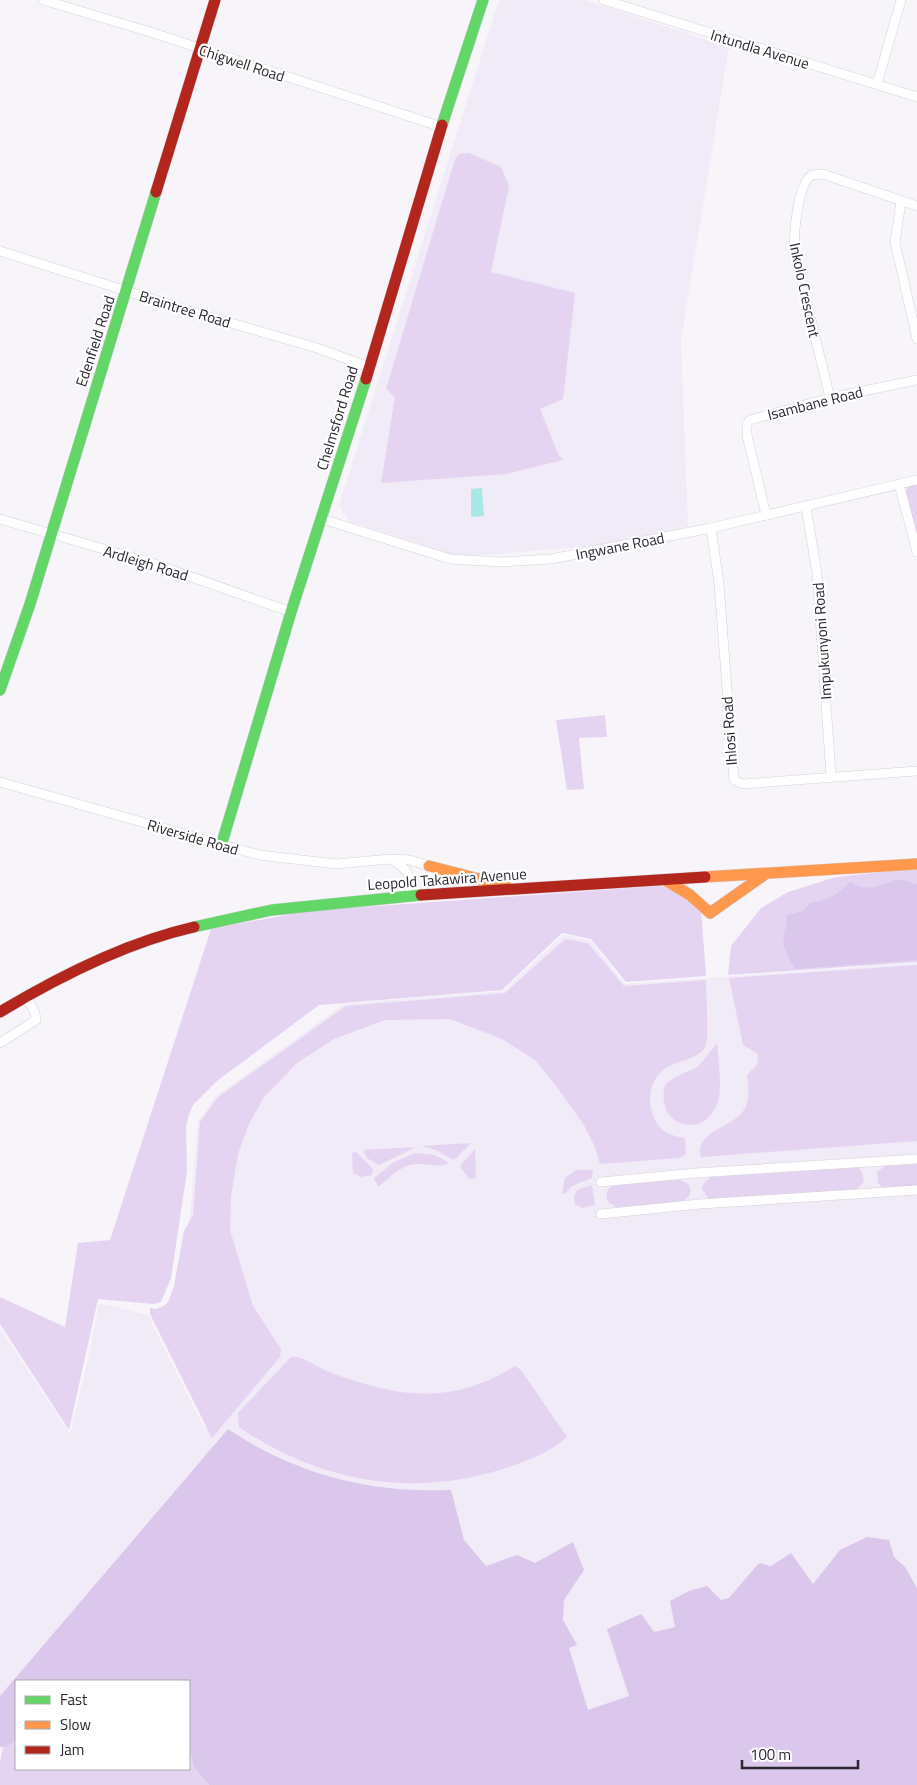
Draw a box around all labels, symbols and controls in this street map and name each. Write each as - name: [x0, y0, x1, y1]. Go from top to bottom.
- street label: Intundla Avenue: [708, 23, 812, 75]
- street label: Chigwell Road: [196, 38, 288, 88]
- street label: Inkolo Crescent: [784, 240, 826, 340]
- street label: Braintree Road: [136, 284, 234, 334]
- street label: Edenfield Road: [69, 292, 121, 390]
- street label: Chelmsford Road: [310, 363, 364, 473]
- street label: Isambane Road: [765, 380, 865, 426]
- street label: Ingwane Road: [574, 526, 666, 566]
- street label: Ardleigh Road: [101, 539, 191, 587]
- street label: Impukunyoni Road: [806, 582, 838, 700]
- street label: Ihlosi Road: [715, 696, 743, 766]
- street label: Riverside Road: [145, 813, 241, 861]
- street label: Leopold Takawira Avenue: [367, 862, 527, 896]
- legend: [15, 1680, 190, 1770]
- text: Fast: [60, 1688, 88, 1711]
- text: Slow: [60, 1713, 91, 1736]
- text: Jam: [60, 1738, 84, 1761]
- scale bar: [742, 1738, 858, 1770]
- text: 100 m: [750, 1743, 791, 1766]

